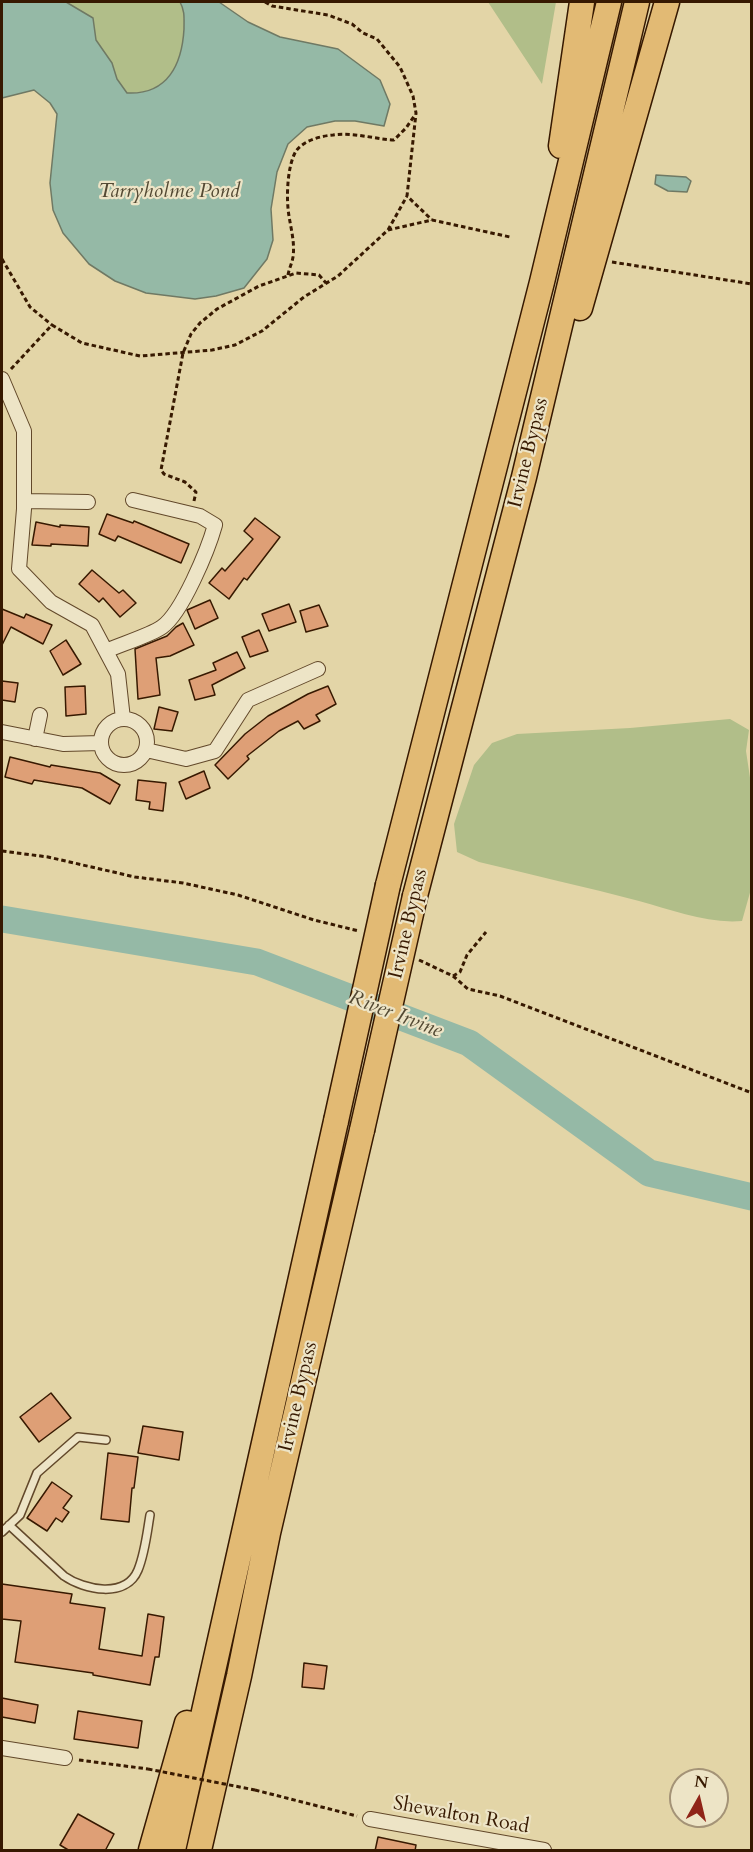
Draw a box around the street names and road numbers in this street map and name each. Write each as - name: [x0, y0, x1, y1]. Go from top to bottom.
- street label: Irvine Bypass: [504, 396, 554, 510]
- street label: Irvine Bypass: [385, 866, 433, 982]
- street label: Irvine Bypass: [275, 1339, 323, 1455]
- street label: Shewalton Road: [391, 1792, 531, 1840]

